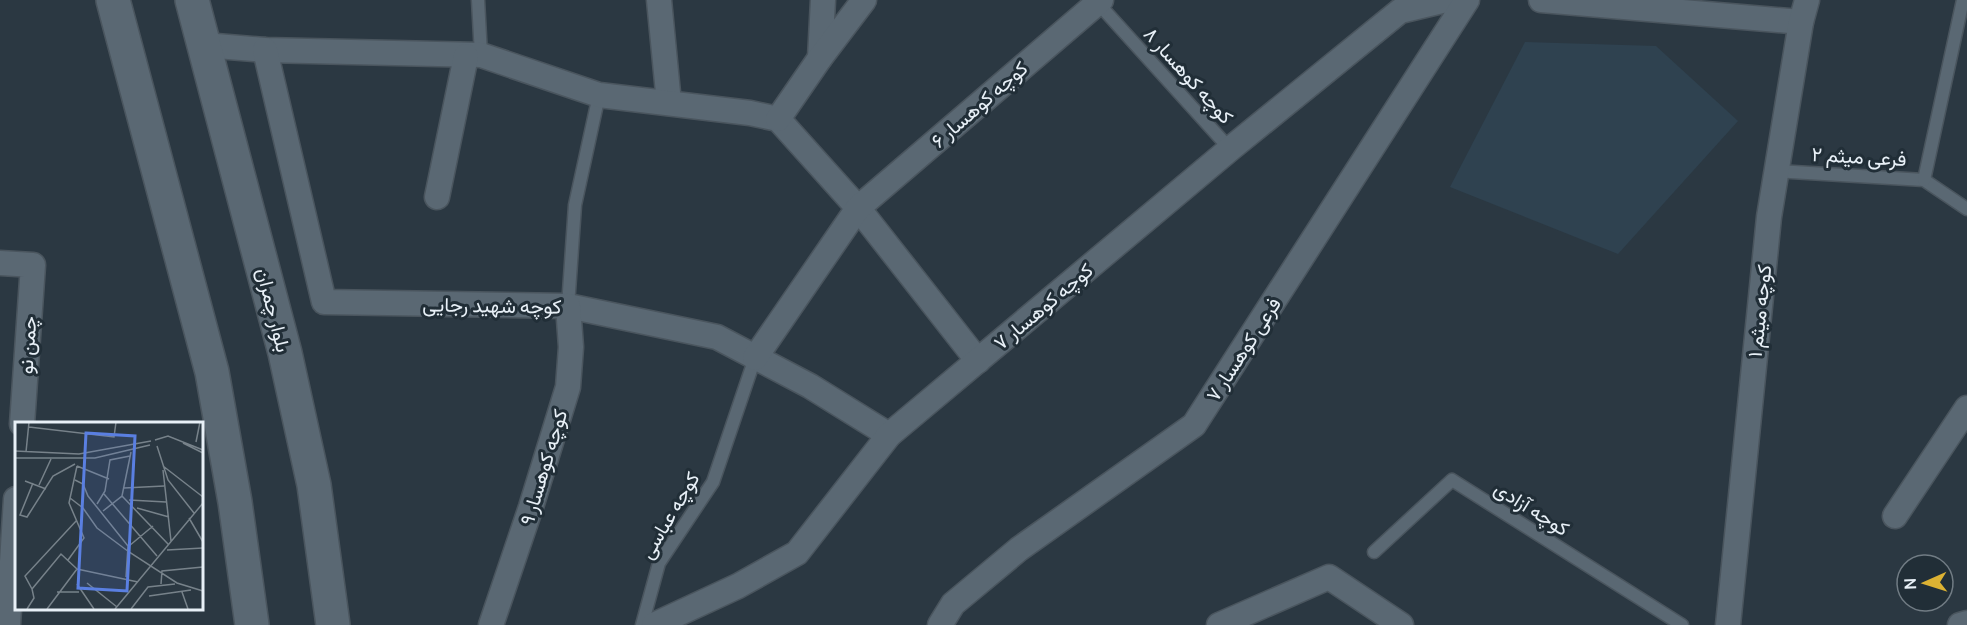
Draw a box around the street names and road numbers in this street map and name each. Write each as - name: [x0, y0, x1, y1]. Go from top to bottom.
- street label: کوچه کوهسار ۸: [1137, 21, 1240, 130]
- street label: کوچه کوهسار ۶: [925, 54, 1034, 154]
- street label: فرعی میثم ۲: [1811, 140, 1907, 172]
- street label: کوچه کوهسار ۷: [988, 256, 1099, 356]
- street label: کوچه میثم ۱: [1741, 263, 1778, 359]
- street label: بلوار چمران: [250, 265, 298, 355]
- street label: کوچه شهید رجایی: [422, 290, 562, 321]
- street label: فرعی کوهسار ۷: [1199, 292, 1287, 406]
- street label: چمن نو: [12, 315, 43, 375]
- street label: کوچه کوهسار ۹: [513, 406, 574, 529]
- street label: کوچه عباسی: [632, 466, 706, 564]
- street label: کوچه آزادی: [1489, 474, 1575, 543]

